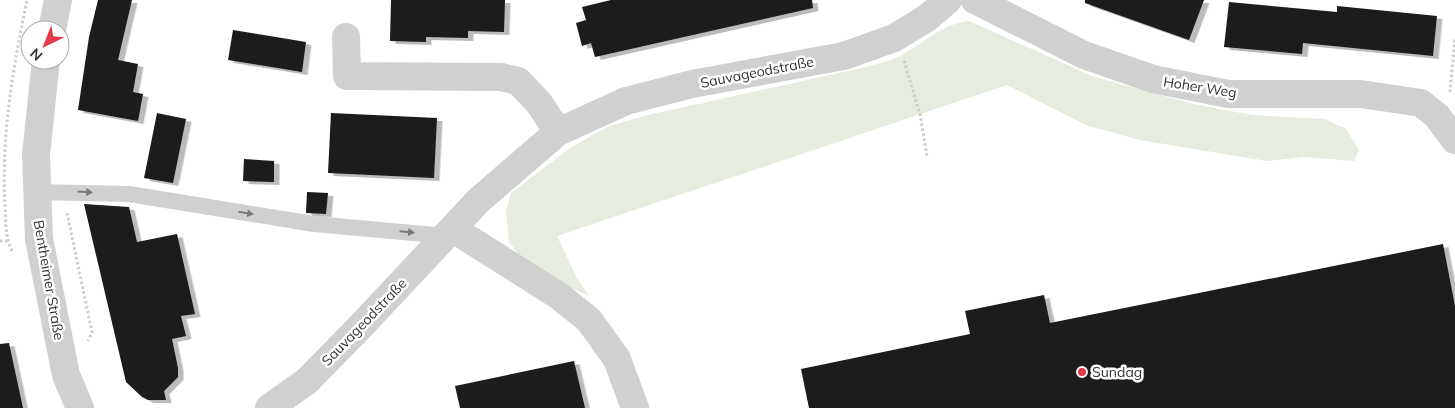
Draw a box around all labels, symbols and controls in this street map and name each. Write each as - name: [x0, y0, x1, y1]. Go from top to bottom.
- north arrow: [20, 20, 70, 70]
- text: N: [26, 44, 46, 65]
- street label: Sauvageodstraße: [699, 52, 815, 92]
- street label: Hoher Weg: [1162, 72, 1238, 102]
- one-way arrow: [77, 188, 93, 196]
- one-way arrow: [238, 209, 254, 217]
- street label: Bentheimer Straße: [30, 219, 68, 341]
- one-way arrow: [399, 228, 415, 236]
- street label: Sauvageodstraße: [318, 274, 410, 370]
- place label: Sundag: [1092, 363, 1142, 381]
- marker: Sundag: [1076, 366, 1088, 378]

